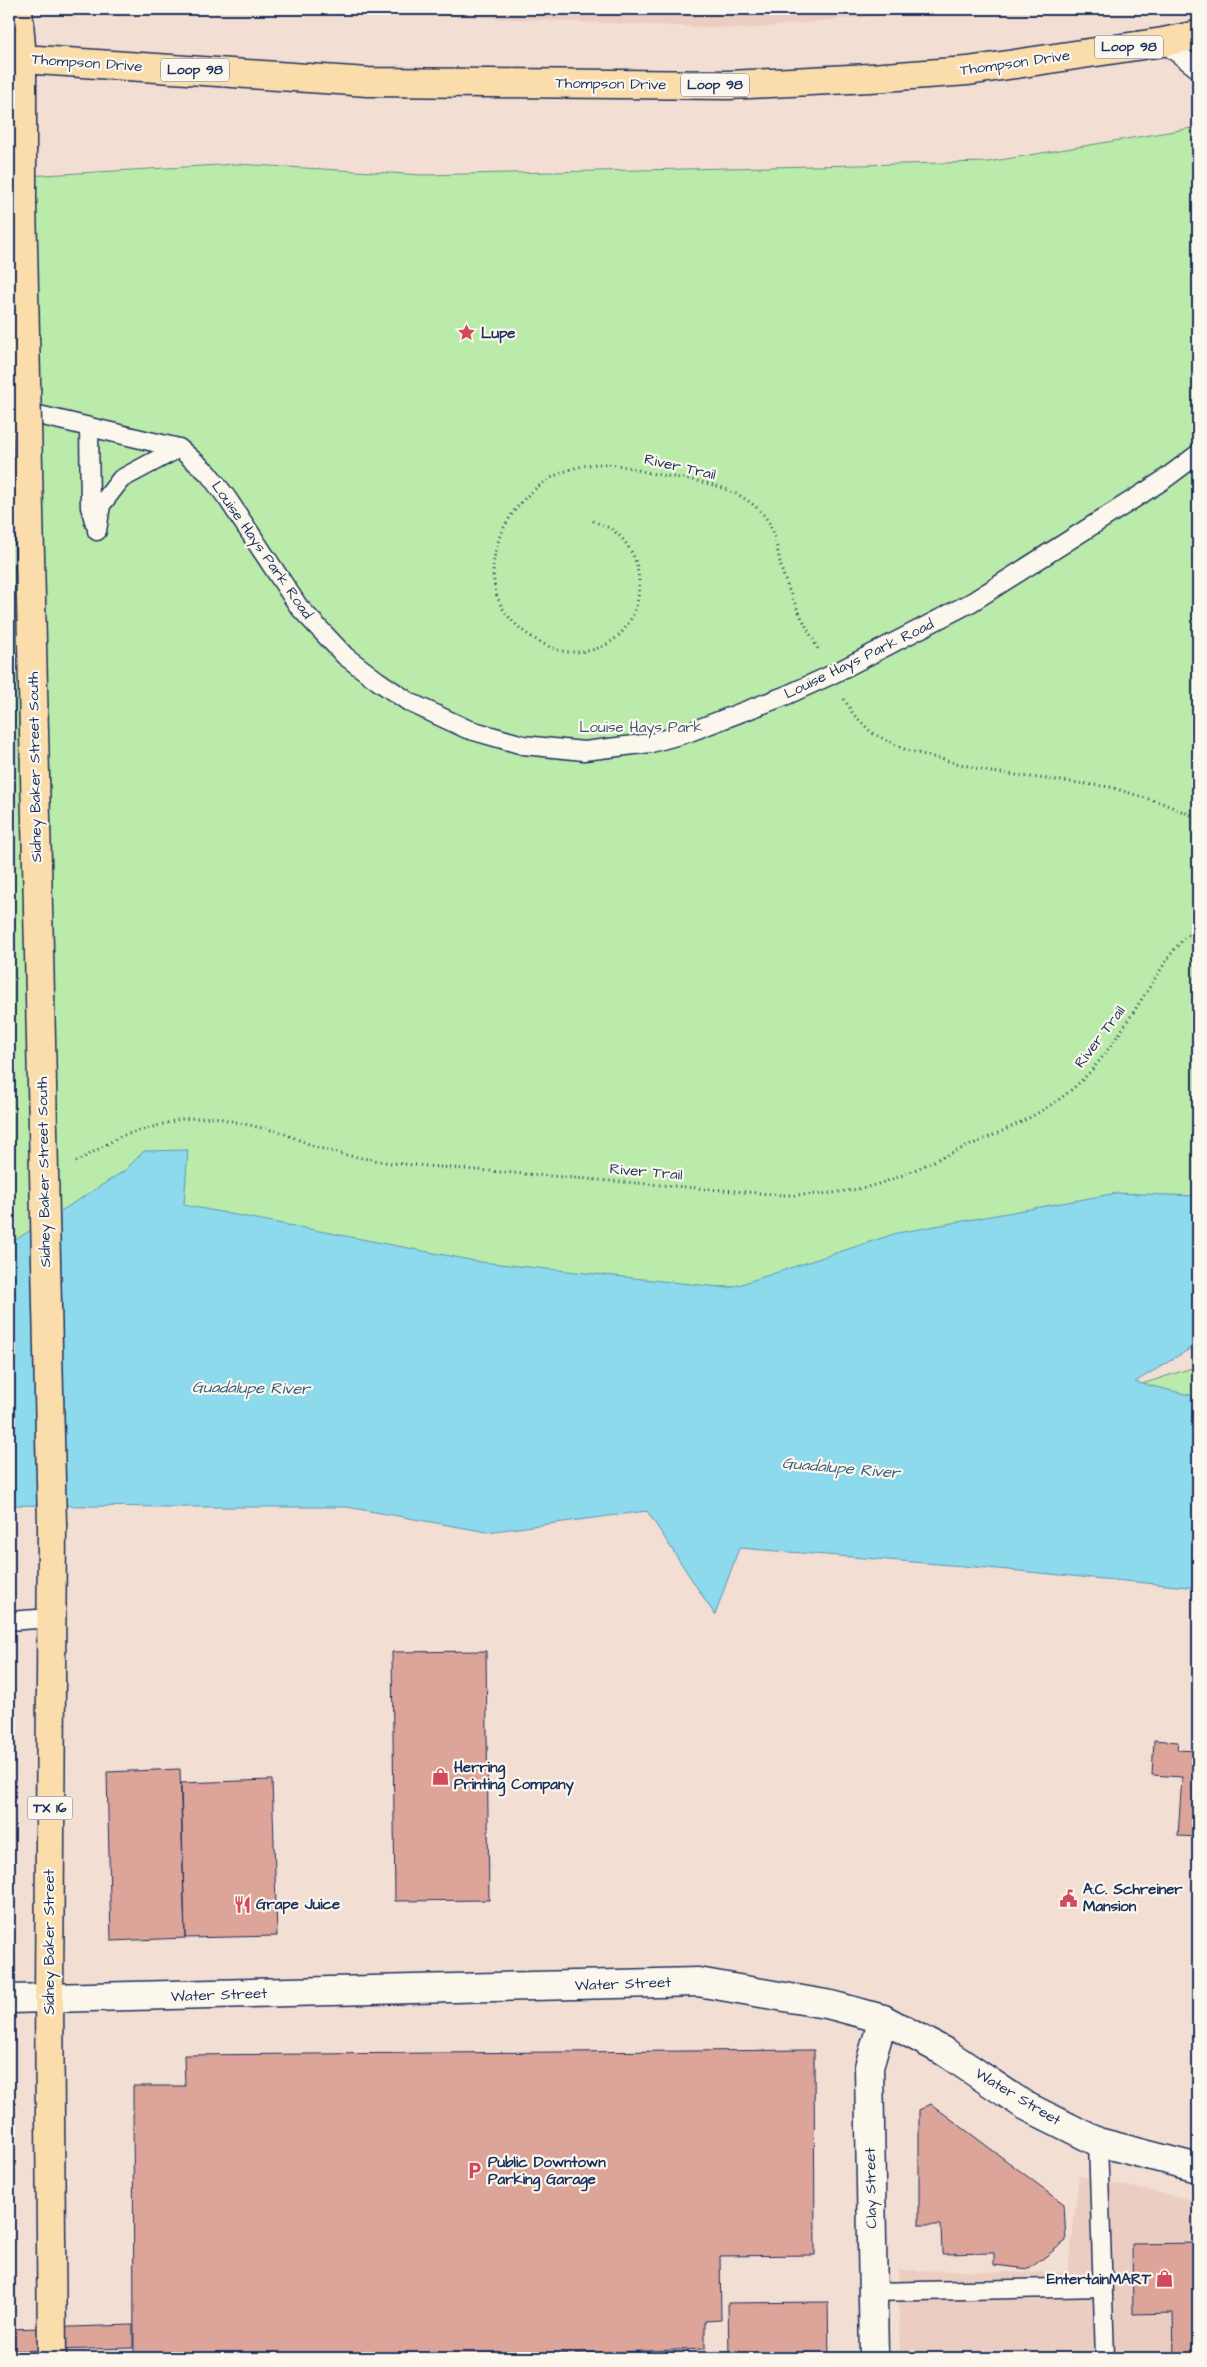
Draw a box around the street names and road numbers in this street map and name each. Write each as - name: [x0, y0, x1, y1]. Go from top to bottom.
- road number: Loop 98: [1095, 36, 1163, 58]
- street label: Thompson Drive: [959, 45, 1071, 81]
- street label: Thompson Drive: [31, 49, 143, 77]
- road number: Loop 98: [161, 58, 229, 82]
- street label: Thompson Drive: [555, 73, 667, 95]
- road number: Loop 98: [681, 74, 749, 96]
- street label: River Trail: [642, 449, 718, 485]
- street label: Louise Hays Park Road: [206, 477, 318, 624]
- street label: Louise Hays Park Road: [781, 613, 938, 705]
- street label: Sidney Baker Street South: [23, 671, 48, 863]
- street label: River Trail: [1070, 1002, 1130, 1072]
- street label: Sidney Baker Street South: [32, 1076, 57, 1268]
- street label: River Trail: [609, 1158, 683, 1186]
- road number: TX 16: [28, 1796, 72, 1820]
- street label: Sidney Baker Street: [39, 1869, 61, 2015]
- street label: Water Street: [574, 1972, 672, 1996]
- street label: Water Street: [170, 1983, 268, 2007]
- street label: Water Street: [971, 2063, 1065, 2131]
- street label: Clay Street: [860, 2147, 883, 2229]

